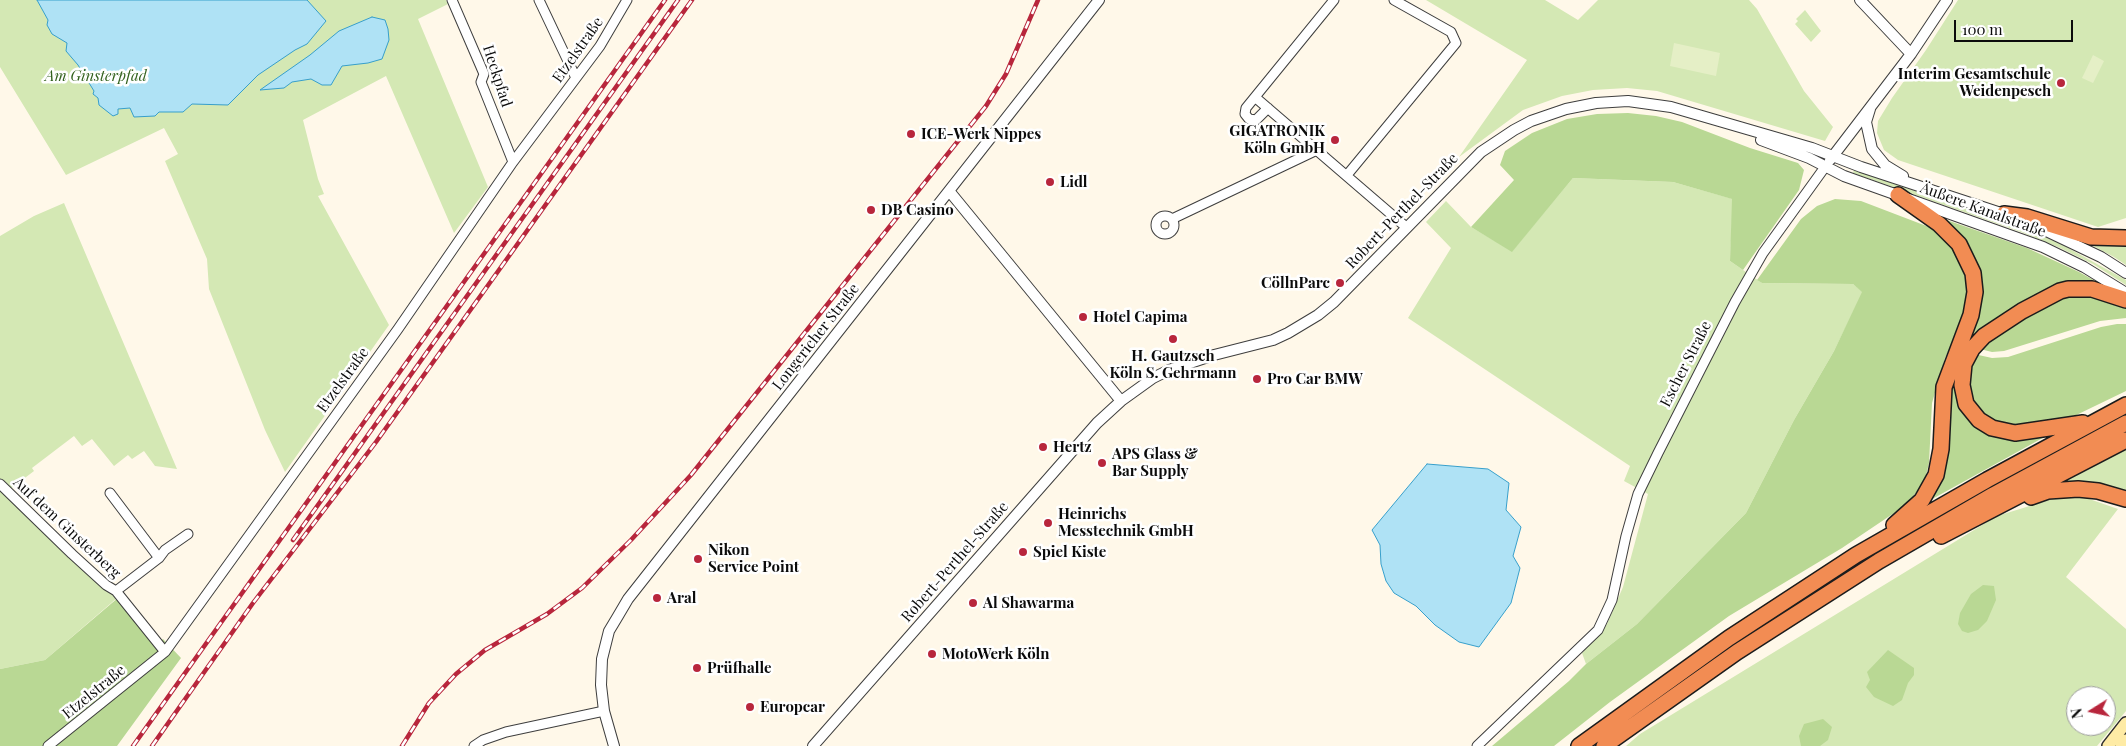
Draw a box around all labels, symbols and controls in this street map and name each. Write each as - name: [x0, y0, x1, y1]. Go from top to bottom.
- scale bar: [1956, 10, 2075, 42]
- street label: Etzelstraße: [549, 14, 607, 86]
- text: 100 m: [1962, 19, 2003, 39]
- street label: Heckpfad: [479, 43, 515, 109]
- place label: Interim Gesamtschule Weidenpesch: [1898, 65, 2051, 100]
- park label: Am Ginsterpfad: [45, 67, 147, 85]
- marker: Interim Gesamtschule Weidenpesch: [2055, 77, 2067, 89]
- place label: GIGATRONIK Köln GmbH: [1229, 122, 1325, 157]
- place label: ICE-Werk Nippes: [921, 125, 1041, 143]
- marker: ICE-Werk Nippes: [905, 128, 917, 140]
- marker: GIGATRONIK Köln GmbH: [1329, 134, 1341, 146]
- street label: Robert-Perthel-Straße: [1342, 149, 1462, 273]
- place label: Lidl: [1060, 173, 1088, 191]
- marker: Lidl: [1044, 176, 1056, 188]
- street label: Äußere Kanalstraße: [1918, 179, 2048, 241]
- place label: DB Casino: [881, 201, 954, 219]
- marker: DB Casino: [865, 204, 877, 216]
- place label: CöllnParc: [1261, 274, 1330, 292]
- marker: CöllnParc: [1334, 277, 1346, 289]
- street label: Longericher Straße: [769, 280, 863, 394]
- place label: Hotel Capima: [1093, 308, 1188, 326]
- marker: Hotel Capima: [1077, 311, 1089, 323]
- street label: Escher Straße: [1657, 318, 1715, 410]
- marker: H. Gautzsch Köln S. Gehrmann: [1167, 333, 1179, 345]
- street label: Etzelstraße: [313, 344, 373, 416]
- place label: H. Gautzsch Köln S. Gehrmann: [1110, 347, 1236, 382]
- place label: Pro Car BMW: [1267, 370, 1363, 388]
- marker: Pro Car BMW: [1251, 373, 1263, 385]
- place label: Hertz: [1053, 438, 1092, 456]
- marker: Hertz: [1037, 441, 1049, 453]
- place label: APS Glass & Bar Supply: [1112, 445, 1198, 480]
- marker: APS Glass & Bar Supply: [1096, 457, 1108, 469]
- street label: Auf dem Ginsterberg: [10, 474, 124, 582]
- street label: Robert-Perthel-Straße: [898, 498, 1012, 626]
- place label: Heinrichs Messtechnik GmbH: [1058, 505, 1194, 540]
- marker: Heinrichs Messtechnik GmbH: [1042, 517, 1054, 529]
- place label: Nikon Service Point: [708, 541, 799, 576]
- place label: Spiel Kiste: [1033, 543, 1106, 561]
- marker: Spiel Kiste: [1017, 546, 1029, 558]
- marker: Nikon Service Point: [692, 553, 704, 565]
- place label: Aral: [667, 589, 696, 607]
- marker: Aral: [651, 592, 663, 604]
- place label: Al Shawarma: [983, 594, 1074, 612]
- marker: Al Shawarma: [967, 597, 979, 609]
- place label: MotoWerk Köln: [942, 645, 1049, 663]
- marker: MotoWerk Köln: [926, 648, 938, 660]
- place label: Prüfhalle: [707, 659, 771, 677]
- street label: Etzelstraße: [59, 661, 129, 723]
- marker: Prüfhalle: [691, 662, 703, 674]
- north arrow: [2066, 686, 2116, 736]
- place label: Europcar: [760, 698, 825, 716]
- marker: Europcar: [744, 701, 756, 713]
- text: N: [2066, 707, 2087, 720]

